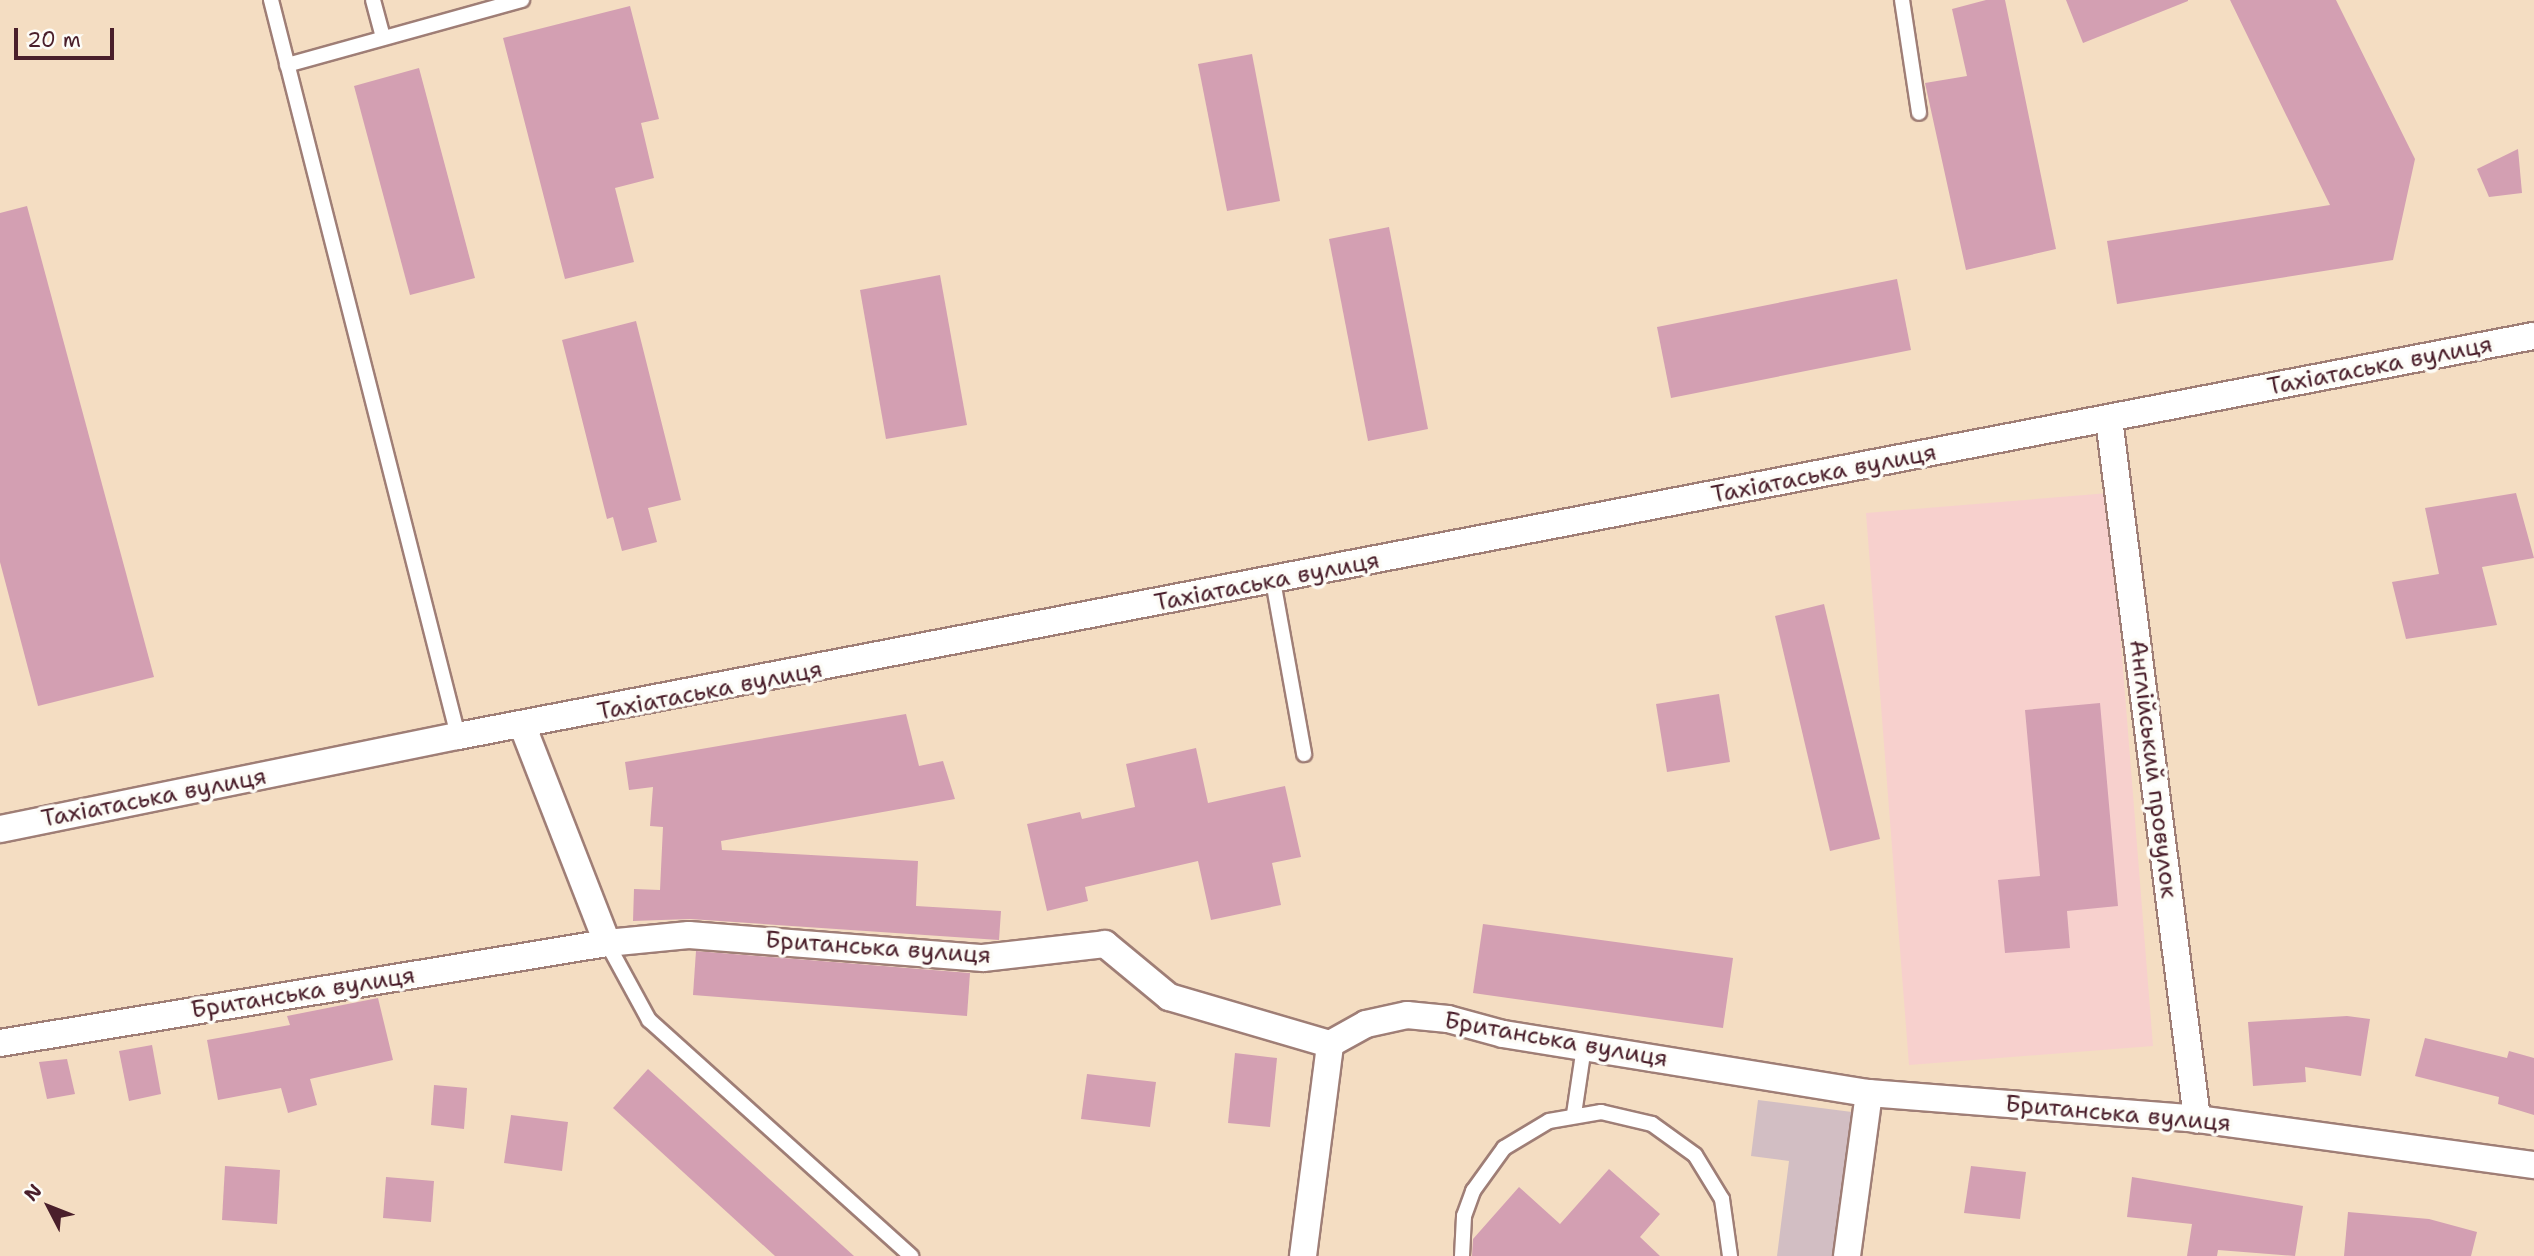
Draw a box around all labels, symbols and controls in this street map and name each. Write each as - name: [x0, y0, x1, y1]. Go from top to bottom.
- scale bar: [18, 14, 117, 58]
- text: 20 m: [27, 26, 81, 54]
- street label: Тахіатаська вулиця: [2265, 330, 2495, 402]
- street label: Тахіатаська вулиця: [1709, 438, 1939, 510]
- street label: Тахіатаська вулиця: [1152, 546, 1382, 618]
- street label: Англійський провулок: [2123, 638, 2183, 900]
- street label: Тахіатаська вулиця: [595, 655, 825, 727]
- street label: Тахіатаська вулиця: [39, 762, 269, 834]
- street label: Британська вулиця: [764, 926, 992, 970]
- street label: Британська вулиця: [189, 961, 417, 1025]
- street label: Британська вулиця: [1442, 1006, 1670, 1074]
- street label: Британська вулиця: [2004, 1090, 2232, 1138]
- north arrow: [14, 1172, 84, 1242]
- text: N: [19, 1179, 47, 1207]

